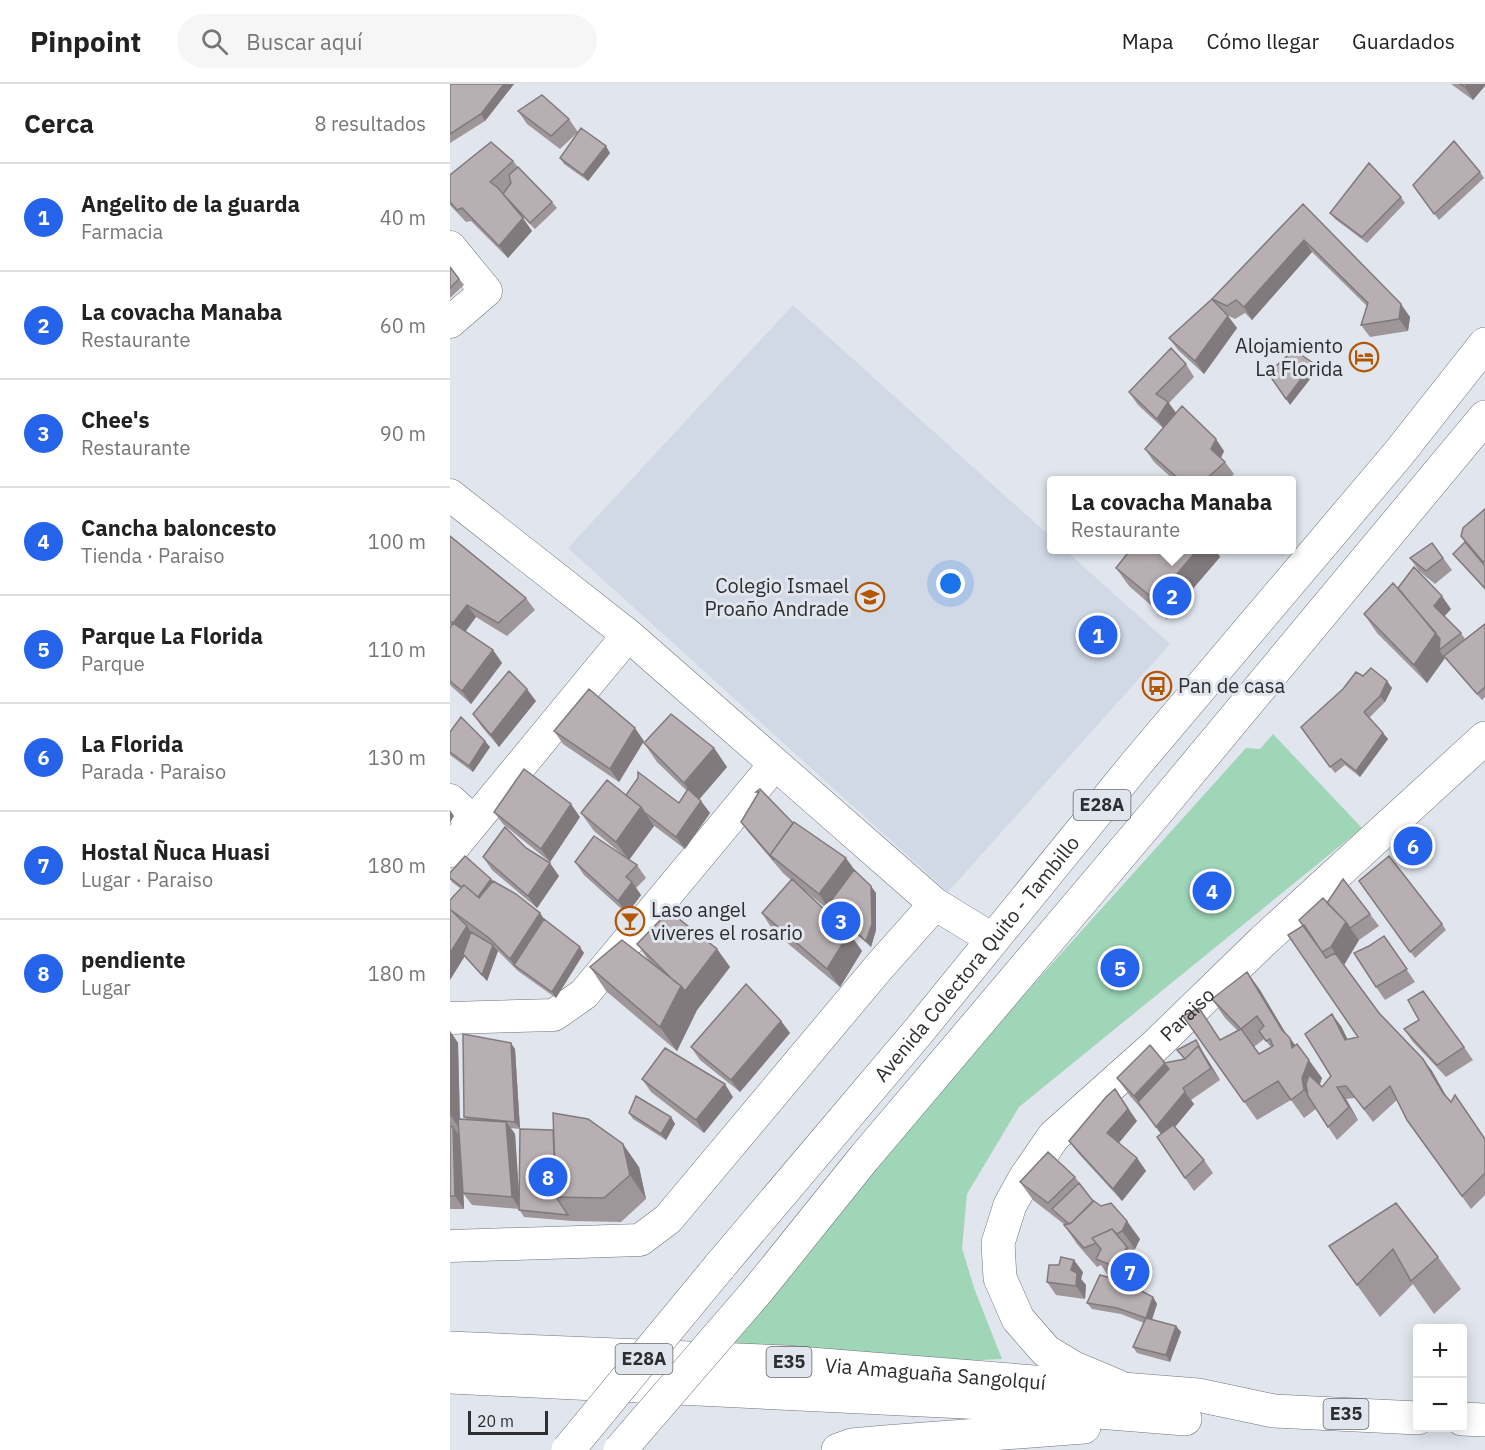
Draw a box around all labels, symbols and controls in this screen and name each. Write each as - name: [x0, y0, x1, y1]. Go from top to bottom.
- search box: [177, 14, 597, 68]
- text: Pinpoint: [30, 23, 141, 60]
- icon: search: [198, 25, 231, 58]
- text: Buscar aquí: [246, 27, 362, 56]
- text: Mapa: [1122, 27, 1173, 55]
- text: Cómo llegar: [1206, 27, 1319, 55]
- text: Guardados: [1352, 27, 1455, 55]
- text: Cerca: [24, 106, 94, 140]
- text: 8 resultados: [314, 110, 426, 137]
- text: Angelito de la guarda: [81, 189, 300, 218]
- text: 1: [38, 204, 50, 231]
- text: 40 m: [380, 204, 426, 231]
- text: Farmacia: [81, 218, 163, 245]
- text: La covacha Manaba: [81, 297, 282, 326]
- text: 2: [38, 312, 50, 339]
- text: 60 m: [380, 312, 426, 339]
- text: Restaurante: [81, 326, 190, 353]
- place label: Alojamiento La Florida: [1235, 332, 1343, 382]
- hotel icon: Alojamiento La Florida: [1348, 341, 1380, 373]
- text: Chee's: [81, 405, 150, 434]
- text: 3: [38, 420, 50, 447]
- text: 90 m: [380, 420, 426, 447]
- text: Restaurante: [81, 434, 190, 461]
- popup: [1047, 476, 1296, 554]
- text: La covacha Manaba: [1071, 487, 1272, 516]
- text: Cancha baloncesto: [81, 513, 277, 542]
- text: Restaurante: [1071, 516, 1180, 543]
- text: 4: [38, 528, 50, 555]
- text: 100 m: [368, 528, 426, 555]
- text: Tienda · Paraiso: [81, 542, 225, 569]
- your location: [936, 569, 965, 598]
- place label: Colegio Ismael Proaño Andrade: [704, 572, 849, 622]
- pin: 2: [1152, 574, 1192, 618]
- school or university icon: Colegio Ismael Proaño Andrade: [854, 581, 886, 613]
- pin: 1: [1078, 612, 1118, 658]
- text: Parque La Florida: [81, 621, 263, 650]
- text: 5: [38, 636, 50, 663]
- text: 110 m: [368, 636, 426, 663]
- text: Parque: [81, 650, 145, 677]
- bus stop icon: Pan de casa: [1141, 670, 1173, 702]
- place label: Pan de casa: [1178, 672, 1285, 699]
- text: La Florida: [81, 729, 183, 758]
- text: 6: [38, 744, 50, 771]
- text: 130 m: [368, 744, 426, 771]
- text: Parada · Paraiso: [81, 758, 226, 785]
- road number: E28A: [1074, 790, 1130, 820]
- pin: 6: [1394, 824, 1432, 868]
- street label: Avenida Colectora Quito - Tambillo: [868, 830, 1085, 1087]
- text: Hostal Ñuca Huasi: [81, 837, 270, 866]
- text: 7: [38, 852, 50, 879]
- text: 180 m: [368, 852, 426, 879]
- text: Lugar · Paraiso: [81, 866, 213, 893]
- pin: 4: [1192, 868, 1232, 914]
- place label: Laso angel viveres el rosario: [651, 896, 803, 946]
- pin: 3: [822, 898, 860, 944]
- bar icon: Laso angel viveres el rosario: [614, 905, 646, 937]
- text: pendiente: [81, 945, 186, 974]
- pin: 5: [1100, 946, 1140, 990]
- text: 8: [38, 960, 50, 987]
- text: 180 m: [368, 960, 426, 987]
- text: Lugar: [81, 974, 131, 1001]
- street label: Paraiso: [1154, 981, 1220, 1047]
- pin: 8: [528, 1154, 568, 1200]
- pin: 7: [1110, 1250, 1150, 1294]
- map controls: [1413, 1324, 1467, 1432]
- button: +: [1413, 1324, 1467, 1378]
- road number: E28A: [616, 1344, 672, 1374]
- road number: E35: [766, 1347, 812, 1377]
- street label: Via Amaguaña Sangolquí: [824, 1351, 1047, 1396]
- button: −: [1413, 1378, 1467, 1432]
- road number: E35: [1324, 1399, 1368, 1429]
- scale bar: [468, 1408, 548, 1436]
- text: 20 m: [477, 1411, 514, 1431]

